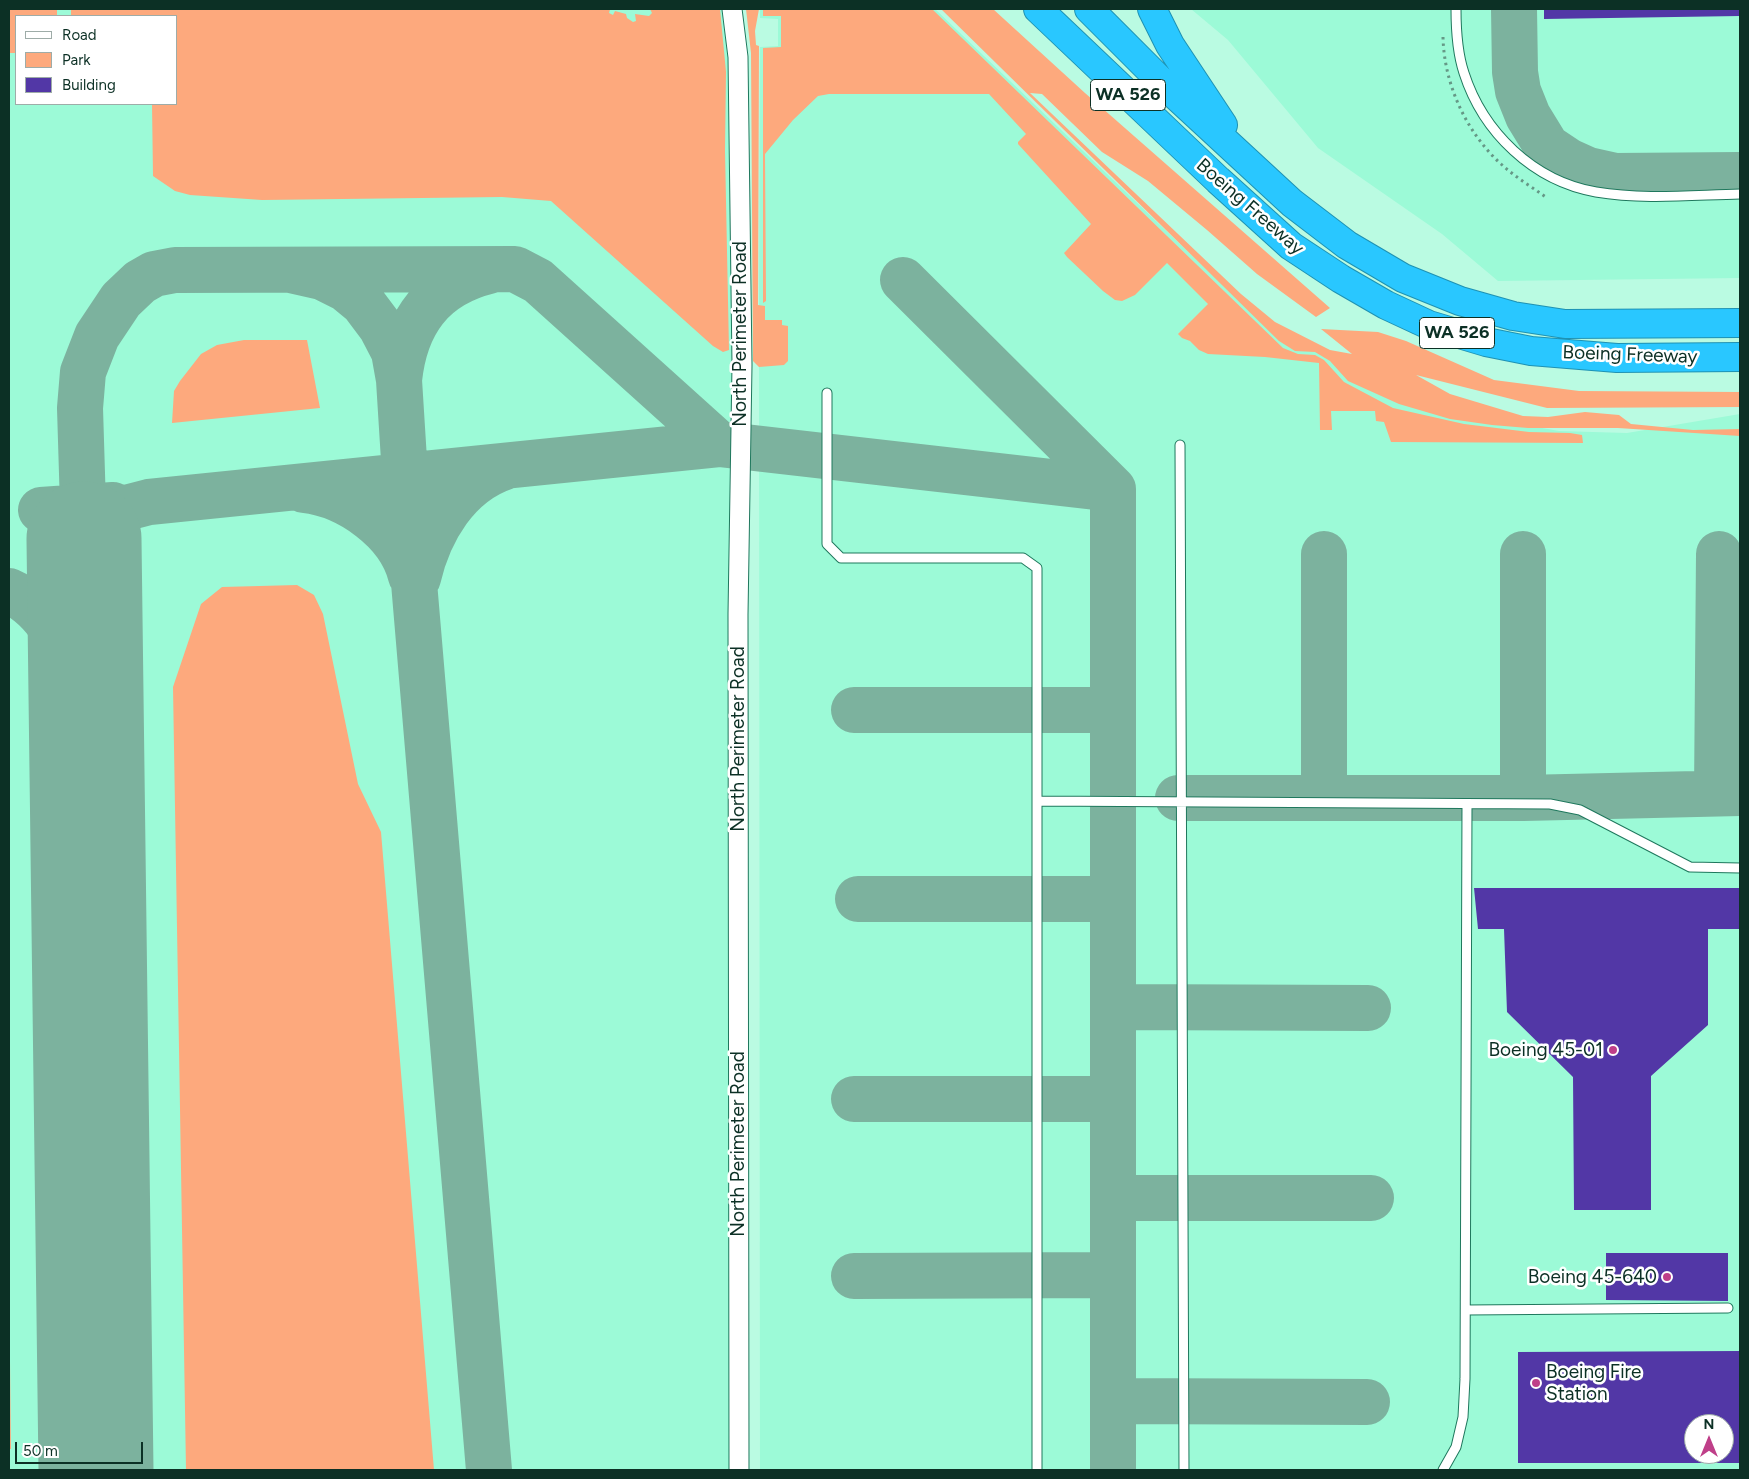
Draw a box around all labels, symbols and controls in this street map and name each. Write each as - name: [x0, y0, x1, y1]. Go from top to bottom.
- legend: [15, 15, 178, 105]
- text: Road: [62, 26, 97, 44]
- text: Park: [62, 51, 91, 69]
- text: Building: [62, 76, 116, 94]
- road number: WA 526: [1090, 80, 1166, 110]
- street label: Boeing Freeway: [1192, 154, 1308, 260]
- street label: North Perimeter Road: [729, 241, 751, 427]
- road number: WA 526: [1420, 317, 1494, 348]
- street label: Boeing Freeway: [1562, 341, 1698, 369]
- street label: North Perimeter Road: [727, 646, 749, 832]
- place label: Boeing 45-01: [1488, 1039, 1603, 1061]
- marker: Boeing 45-01: [1607, 1044, 1619, 1056]
- street label: North Perimeter Road: [727, 1051, 749, 1237]
- place label: Boeing 45-640: [1528, 1266, 1657, 1288]
- marker: Boeing 45-640: [1661, 1271, 1673, 1283]
- place label: Boeing Fire Station: [1546, 1361, 1641, 1405]
- marker: Boeing Fire Station: [1530, 1377, 1542, 1389]
- north arrow: [1684, 1414, 1734, 1464]
- text: N: [1704, 1416, 1714, 1433]
- scale bar: [18, 1432, 145, 1464]
- text: 50 m: [23, 1442, 58, 1460]

